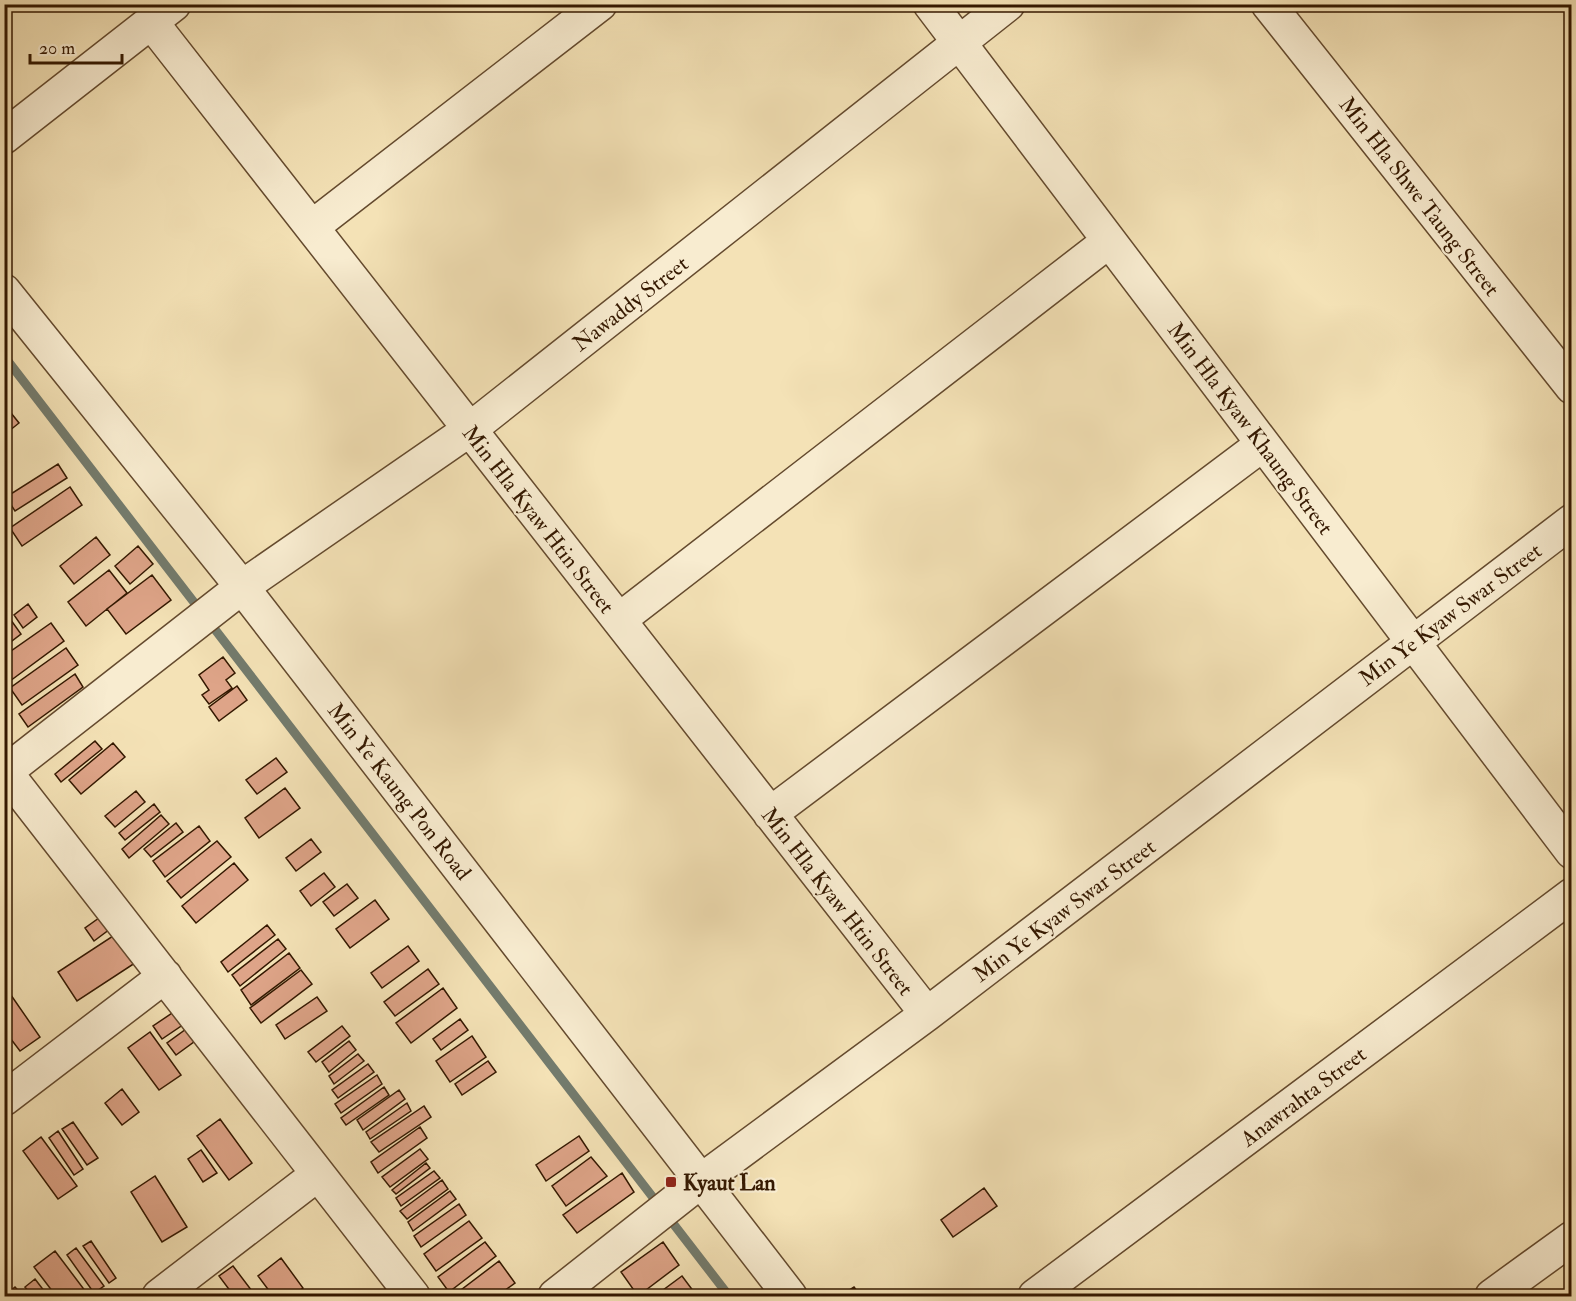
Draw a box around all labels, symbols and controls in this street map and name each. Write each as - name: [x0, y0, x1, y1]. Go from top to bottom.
- scale bar: [30, 27, 122, 65]
- text: 20 m: [39, 37, 75, 60]
- street label: Min Hla Shwe Taung Street: [1333, 91, 1506, 302]
- street label: Nawaddy Street: [567, 250, 694, 358]
- street label: Min Hla Kyaw Khaung Street: [1161, 317, 1339, 540]
- street label: Min Hla Kyaw Htin Street: [456, 420, 620, 619]
- street label: Min Ye Kyaw Swar Street: [1354, 537, 1548, 693]
- street label: Min Ye Kaung Pon Road: [321, 697, 477, 886]
- street label: Min Hla Kyaw Htin Street: [755, 802, 919, 1001]
- street label: Min Ye Kyaw Swar Street: [968, 833, 1162, 989]
- street label: Anawrahta Street: [1234, 1040, 1372, 1154]
- place label: Kyaut Lan: [683, 1169, 776, 1198]
- marker: Kyaut Lan: [664, 1175, 678, 1189]

